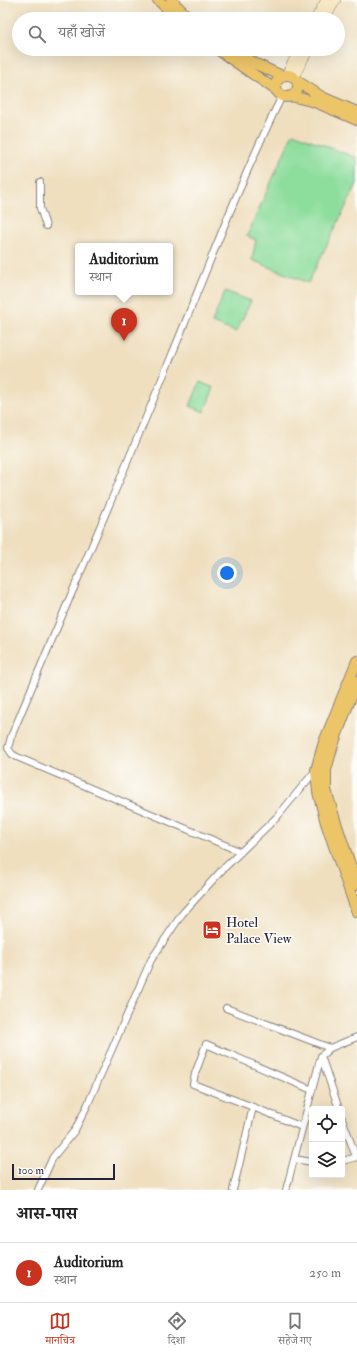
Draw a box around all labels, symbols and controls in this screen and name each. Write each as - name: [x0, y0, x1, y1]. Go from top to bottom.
- search box: [12, 12, 345, 56]
- icon: search: [26, 23, 48, 45]
- text: यहाँ खोजें: [58, 23, 105, 42]
- popup: [75, 243, 173, 295]
- text: Auditorium: [89, 250, 159, 269]
- text: स्थान: [89, 269, 112, 285]
- pin: 1: [111, 308, 137, 341]
- your location: [217, 563, 237, 583]
- place label: Hotel Palace View: [226, 914, 292, 947]
- hotel icon: Hotel Palace View: [201, 919, 223, 941]
- map controls: [309, 1106, 345, 1178]
- button: locate: [309, 1106, 345, 1142]
- button: layers: [309, 1142, 345, 1178]
- scale bar: [12, 1162, 115, 1181]
- text: 100 m: [18, 1164, 44, 1177]
- text: आस-पास: [16, 1203, 77, 1224]
- text: Auditorium: [54, 1253, 123, 1272]
- text: 1: [27, 1265, 31, 1281]
- text: 250 m: [309, 1265, 341, 1281]
- text: स्थान: [54, 1272, 77, 1288]
- tab: मानचित्र: [45, 1310, 75, 1351]
- tab: दिशा: [166, 1310, 188, 1351]
- tab: सहेजे गए: [278, 1310, 312, 1351]

